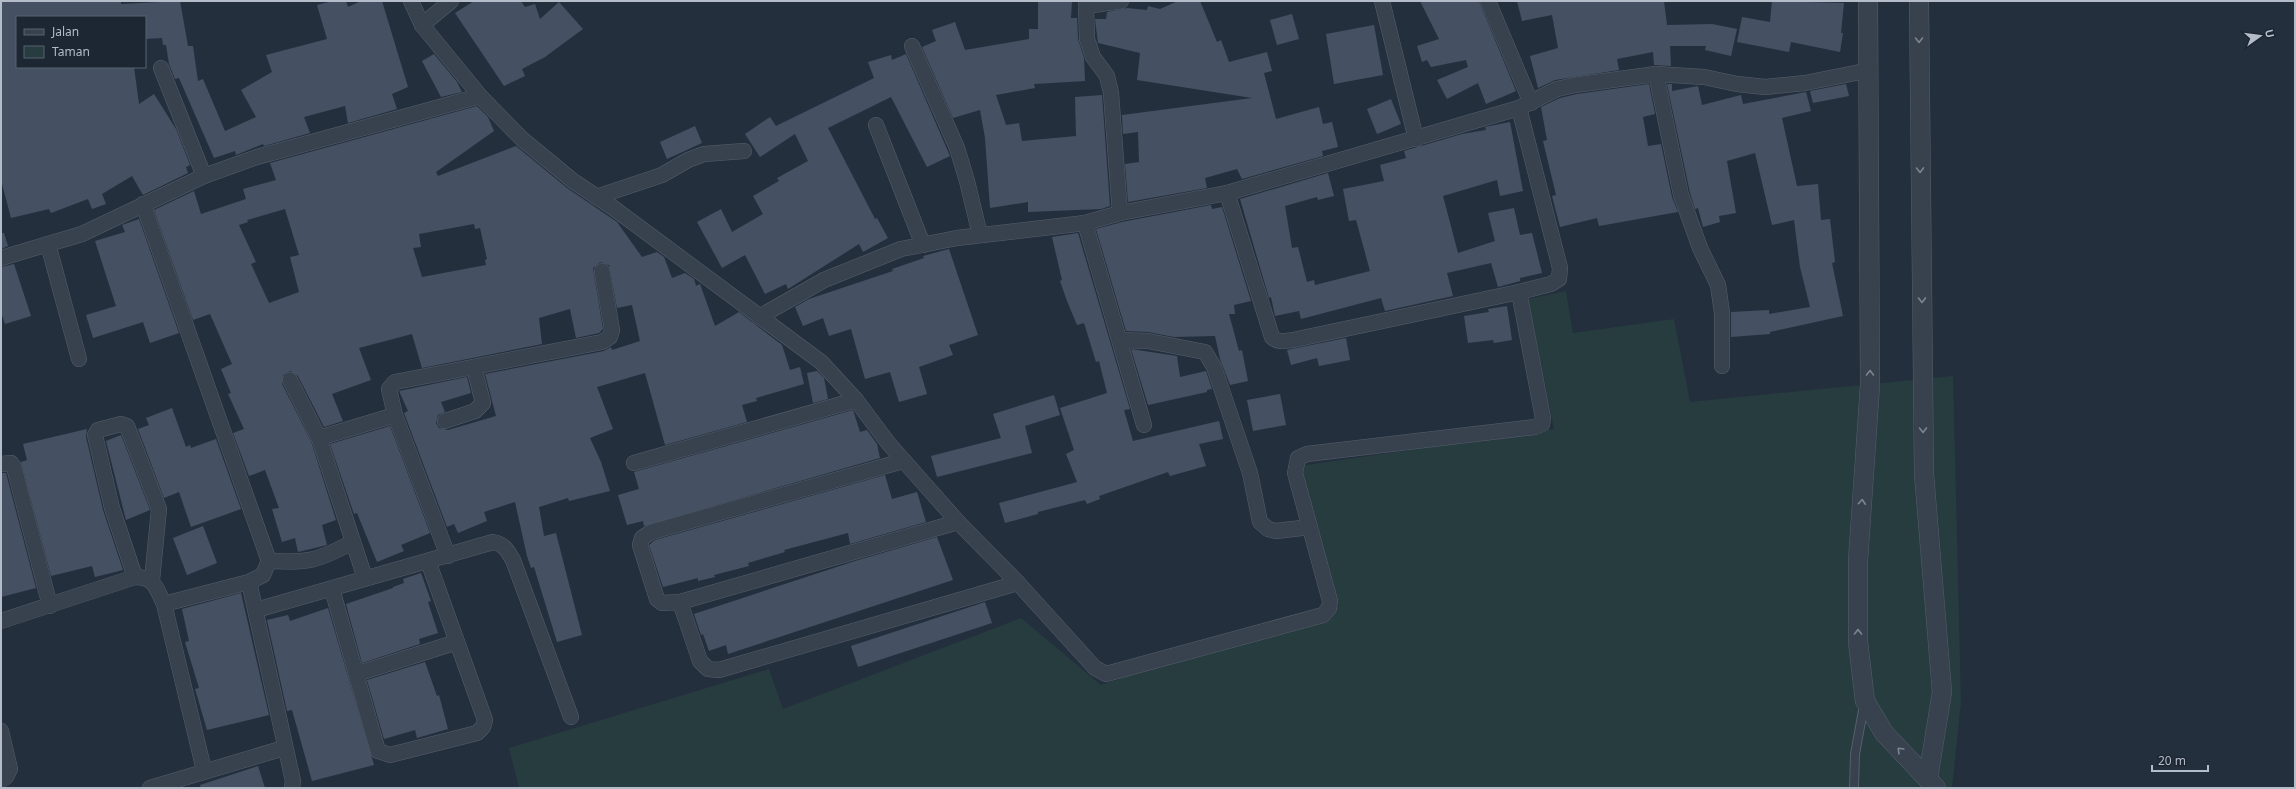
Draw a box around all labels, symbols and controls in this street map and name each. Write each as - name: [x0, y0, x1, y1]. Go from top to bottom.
- legend: [16, 16, 146, 68]
- north arrow: [2240, 16, 2280, 56]
- text: Jalan: [51, 23, 79, 40]
- text: U: [2262, 28, 2278, 39]
- one-way arrow: [1915, 37, 1923, 43]
- text: Taman: [52, 43, 90, 60]
- one-way arrow: [1916, 167, 1924, 173]
- one-way arrow: [1918, 297, 1926, 303]
- one-way arrow: [1866, 370, 1874, 376]
- one-way arrow: [1919, 427, 1927, 433]
- one-way arrow: [1858, 499, 1867, 506]
- one-way arrow: [1854, 629, 1862, 635]
- one-way arrow: [1897, 747, 1905, 755]
- scale bar: [2152, 747, 2208, 773]
- text: 20 m: [2158, 752, 2186, 769]

